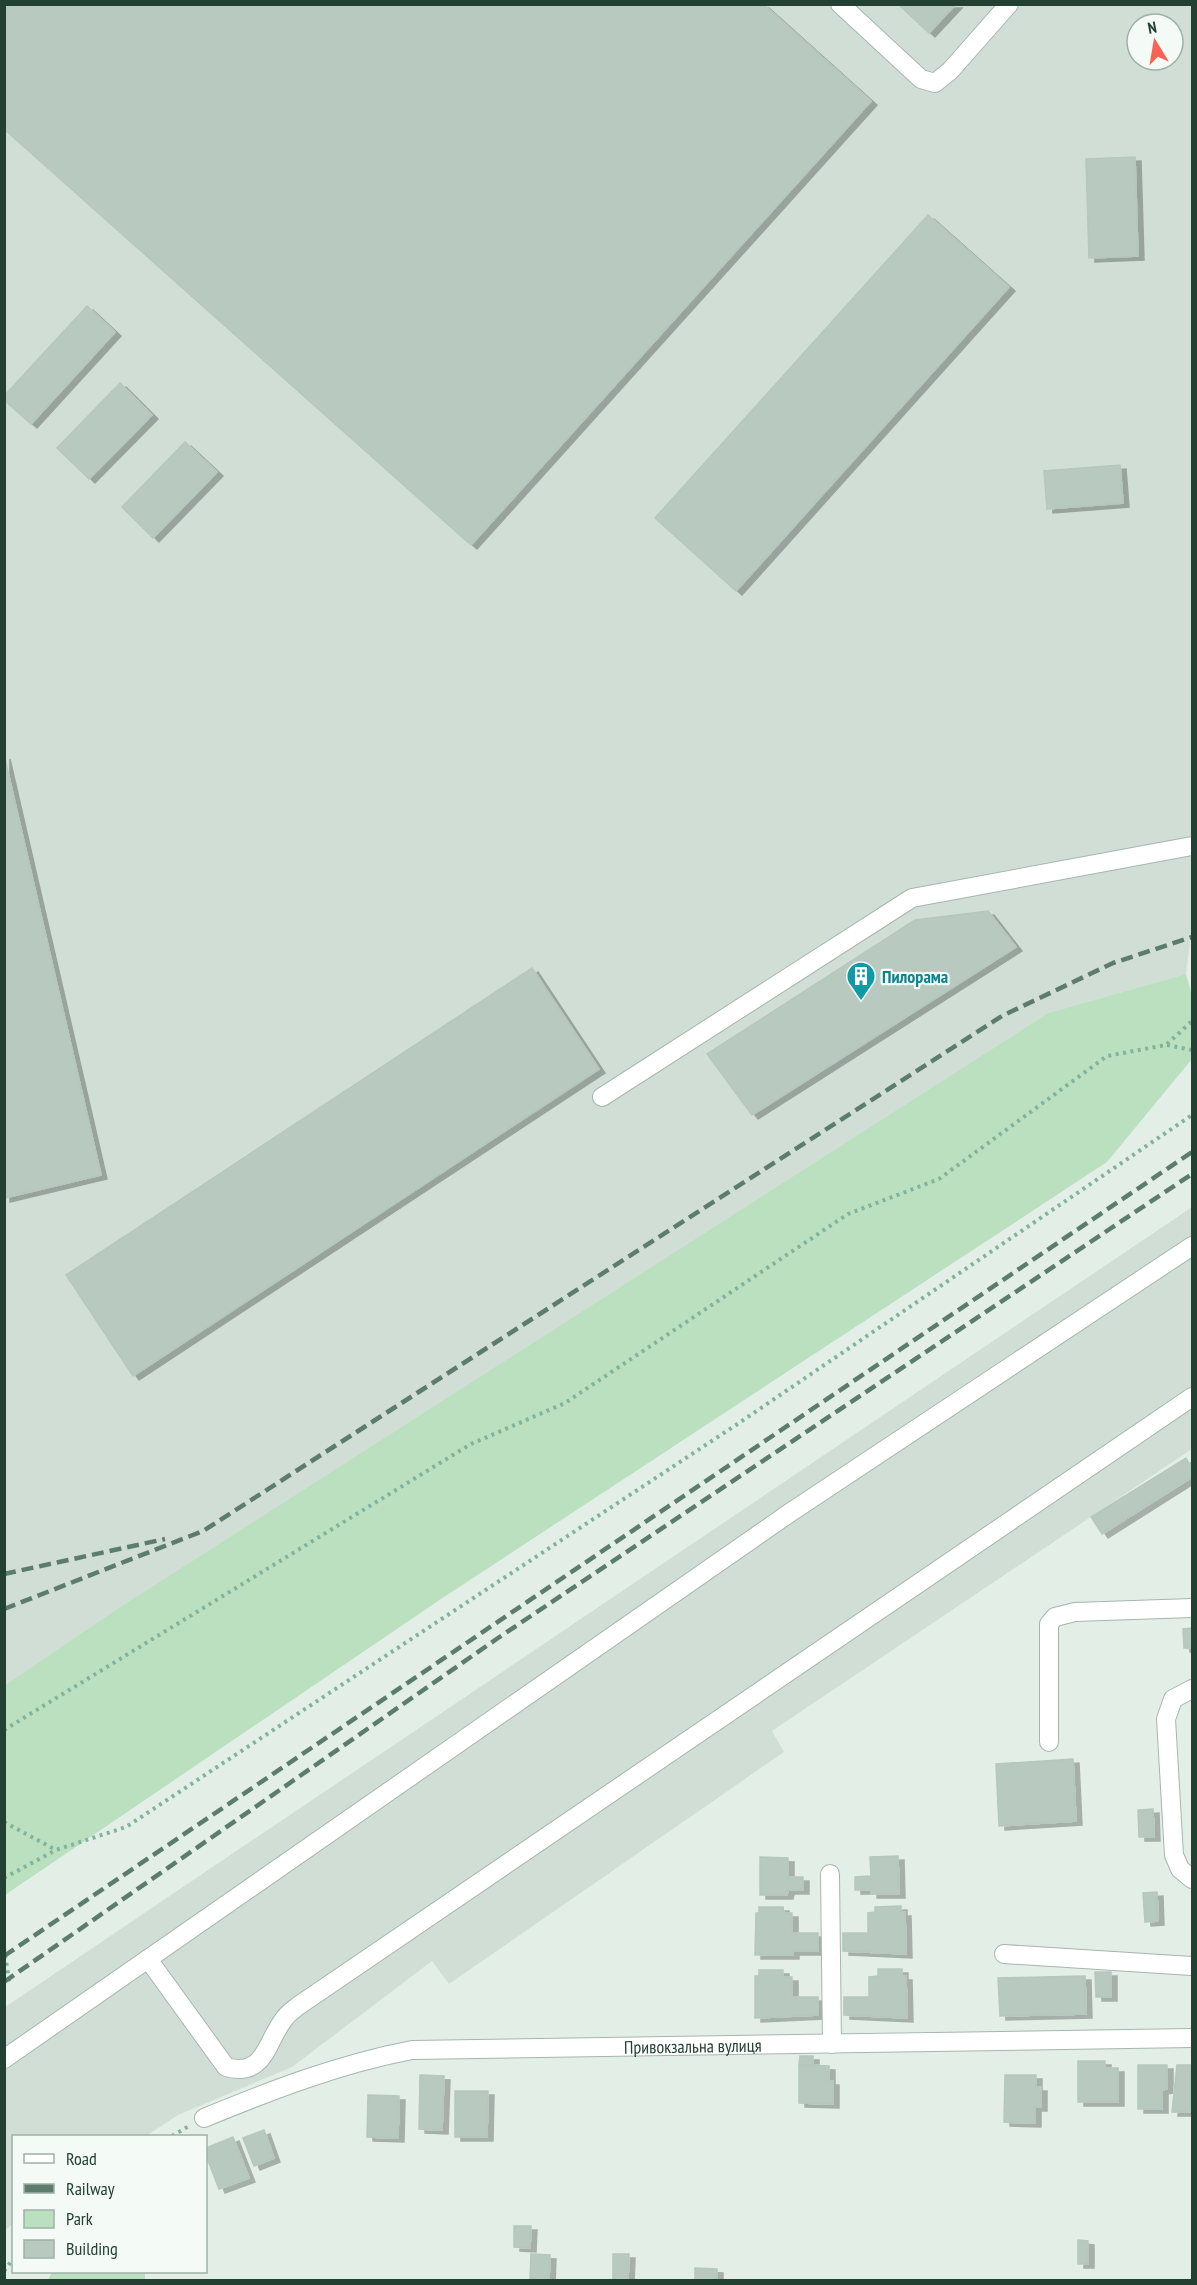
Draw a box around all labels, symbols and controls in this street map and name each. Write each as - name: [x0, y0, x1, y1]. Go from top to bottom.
- north arrow: [1125, 12, 1185, 72]
- text: N: [1146, 17, 1158, 38]
- building icon: Пилорама: [845, 960, 877, 1002]
- place label: Пилорама: [882, 965, 948, 988]
- street label: Привокзальна вулиця: [624, 2033, 762, 2058]
- legend: [12, 2135, 207, 2273]
- text: Road: [66, 2147, 97, 2170]
- text: Railway: [66, 2177, 115, 2200]
- text: Park: [66, 2207, 93, 2230]
- text: Building: [66, 2237, 118, 2260]

